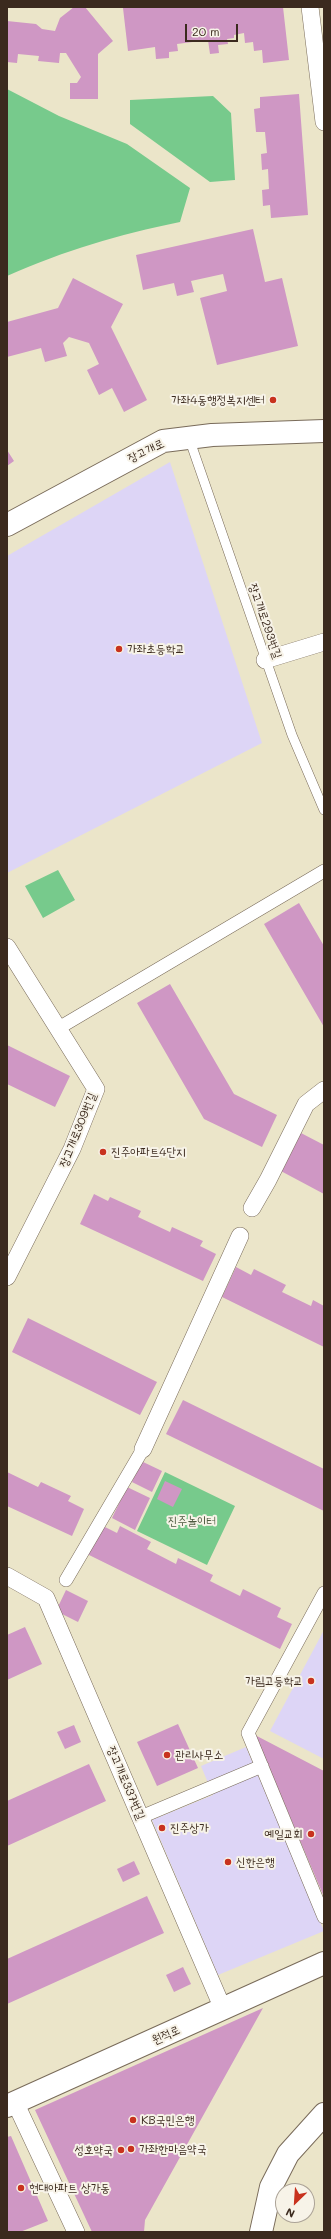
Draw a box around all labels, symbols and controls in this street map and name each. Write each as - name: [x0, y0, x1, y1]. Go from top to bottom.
- scale bar: [187, 16, 240, 42]
- text: 20 m: [192, 23, 220, 39]
- place label: 가좌4동행정복지센터: [171, 393, 265, 407]
- marker: 가좌4동행정복지센터: [268, 395, 278, 405]
- street label: 장고개로: [125, 436, 167, 466]
- street label: 장고개로293번길: [245, 581, 285, 661]
- place label: 가좌초등학교: [127, 642, 185, 656]
- marker: 가좌초등학교: [114, 644, 124, 654]
- street label: 장고개로309번길: [56, 1090, 100, 1170]
- place label: 진주아파트4단지: [111, 1145, 186, 1159]
- marker: 진주아파트4단지: [98, 1147, 108, 1157]
- park label: 진주놀이터: [168, 1514, 216, 1528]
- place label: 가림고등학교: [245, 1674, 303, 1688]
- marker: 가림고등학교: [306, 1676, 316, 1686]
- street label: 장고개로337번길: [104, 1744, 148, 1822]
- place label: 관리사무소: [175, 1748, 223, 1762]
- marker: 관리사무소: [162, 1750, 172, 1760]
- place label: 진주상가: [170, 1821, 209, 1835]
- marker: 진주상가: [157, 1823, 167, 1833]
- place label: 예일교회: [264, 1827, 303, 1841]
- marker: 예일교회: [306, 1829, 316, 1839]
- place label: 신한은행: [236, 1855, 275, 1869]
- marker: 신한은행: [223, 1857, 233, 1867]
- street label: 원적로: [150, 2023, 182, 2047]
- place label: KB국민은행: [141, 2113, 194, 2127]
- marker: KB국민은행: [128, 2115, 138, 2125]
- place label: 가좌한마음약국: [139, 2142, 207, 2156]
- place label: 성호약국: [74, 2143, 113, 2157]
- marker: 가좌한마음약국: [126, 2144, 136, 2154]
- marker: 성호약국: [116, 2145, 126, 2155]
- place label: 현대아파트 상가동: [29, 2181, 110, 2195]
- marker: 현대아파트 상가동: [16, 2183, 26, 2193]
- north arrow: [275, 2183, 315, 2223]
- text: N: [283, 2205, 297, 2222]

